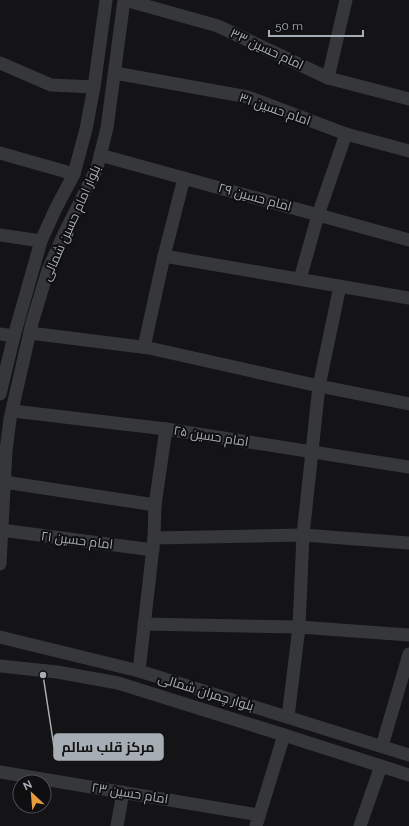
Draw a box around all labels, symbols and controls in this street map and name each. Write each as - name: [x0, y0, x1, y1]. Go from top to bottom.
- scale bar: [269, 12, 363, 38]
- text: 50 m: [275, 19, 303, 33]
- street label: امام حسین ۳۳: [227, 25, 306, 74]
- street label: امام حسین ۳۱: [237, 90, 313, 130]
- street label: بلوار امام حسین شمالی: [39, 163, 105, 284]
- street label: امام حسین ۲۹: [216, 180, 293, 216]
- street label: امام حسین ۲۵: [172, 423, 250, 451]
- street label: امام حسین ۲۱: [40, 528, 114, 554]
- street label: بلوار چمران شمالی: [156, 670, 256, 716]
- callout: مرکز قلب سالم: [54, 734, 163, 760]
- text: مرکز قلب سالم: [61, 739, 155, 757]
- north arrow: [12, 774, 52, 814]
- text: N: [21, 778, 34, 793]
- street label: امام حسین ۲۳: [90, 780, 169, 808]

